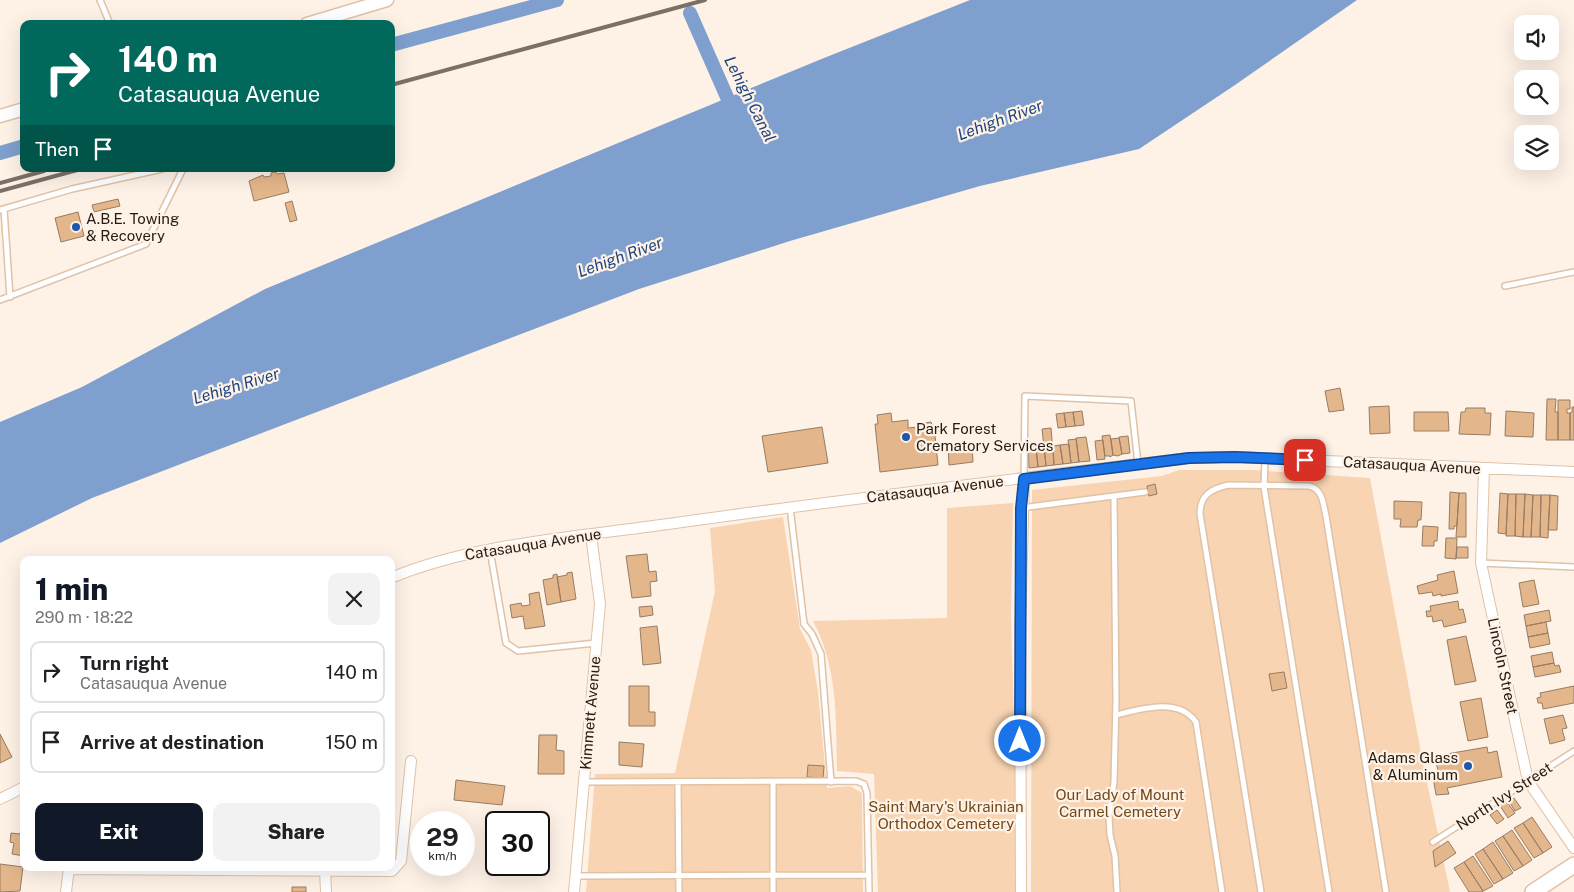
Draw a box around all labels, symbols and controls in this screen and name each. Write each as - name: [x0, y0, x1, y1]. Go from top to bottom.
- map controls: [1514, 15, 1559, 170]
- button: sound: [1514, 15, 1559, 60]
- text: 140 m: [118, 39, 218, 80]
- icon: right: [35, 40, 100, 105]
- water label: Lehigh Canal: [720, 53, 780, 145]
- button: search: [1514, 70, 1559, 115]
- text: Catasauqua Avenue: [118, 81, 320, 107]
- water label: Lehigh River: [955, 95, 1046, 144]
- button: layers: [1514, 125, 1559, 170]
- icon: arrive: [89, 135, 117, 163]
- text: Then: [35, 138, 79, 160]
- place label: A.B.E. Towing & Recovery: [86, 210, 179, 244]
- marker: A.B.E. Towing & Recovery: [70, 221, 82, 233]
- water label: Lehigh River: [575, 232, 666, 281]
- water label: Lehigh River: [191, 364, 282, 408]
- place label: Park Forest Crematory Services: [916, 420, 1053, 454]
- marker: Park Forest Crematory Services: [900, 431, 912, 443]
- pin: [1284, 439, 1326, 481]
- icon: arrive: [1291, 446, 1319, 474]
- street label: Catasauqua Avenue: [1343, 453, 1481, 477]
- street label: Catasauqua Avenue: [866, 472, 1004, 506]
- street label: Catasauqua Avenue: [464, 525, 602, 563]
- text: 1 min: [35, 571, 108, 607]
- button: close: [328, 573, 380, 625]
- text: 290 m · 18:22: [35, 608, 133, 627]
- street label: Lincoln Street: [1484, 616, 1522, 716]
- text: Turn right: [80, 652, 169, 674]
- street label: Kimmett Avenue: [577, 655, 603, 771]
- icon: right: [37, 658, 65, 686]
- text: 140 m: [326, 661, 378, 683]
- text: Catasauqua Avenue: [80, 674, 227, 693]
- position arrow: [993, 714, 1045, 766]
- icon: arrive: [37, 728, 65, 756]
- text: Arrive at destination: [80, 731, 264, 753]
- text: 150 m: [325, 731, 378, 753]
- place label: Adams Glass & Aluminum: [1367, 749, 1458, 783]
- street label: North Ivy Street: [1453, 759, 1555, 833]
- marker: Adams Glass & Aluminum: [1462, 760, 1474, 772]
- park label: Our Lady of Mount Carmel Cemetery: [1056, 786, 1185, 820]
- park label: Saint Mary's Ukrainian Orthodox Cemetery: [868, 798, 1024, 832]
- button: Exit: [35, 803, 203, 861]
- button: Share: [213, 803, 380, 861]
- speed limit sign: 30: [485, 811, 550, 876]
- text: 29: [426, 822, 459, 852]
- text: km/h: [428, 849, 457, 863]

